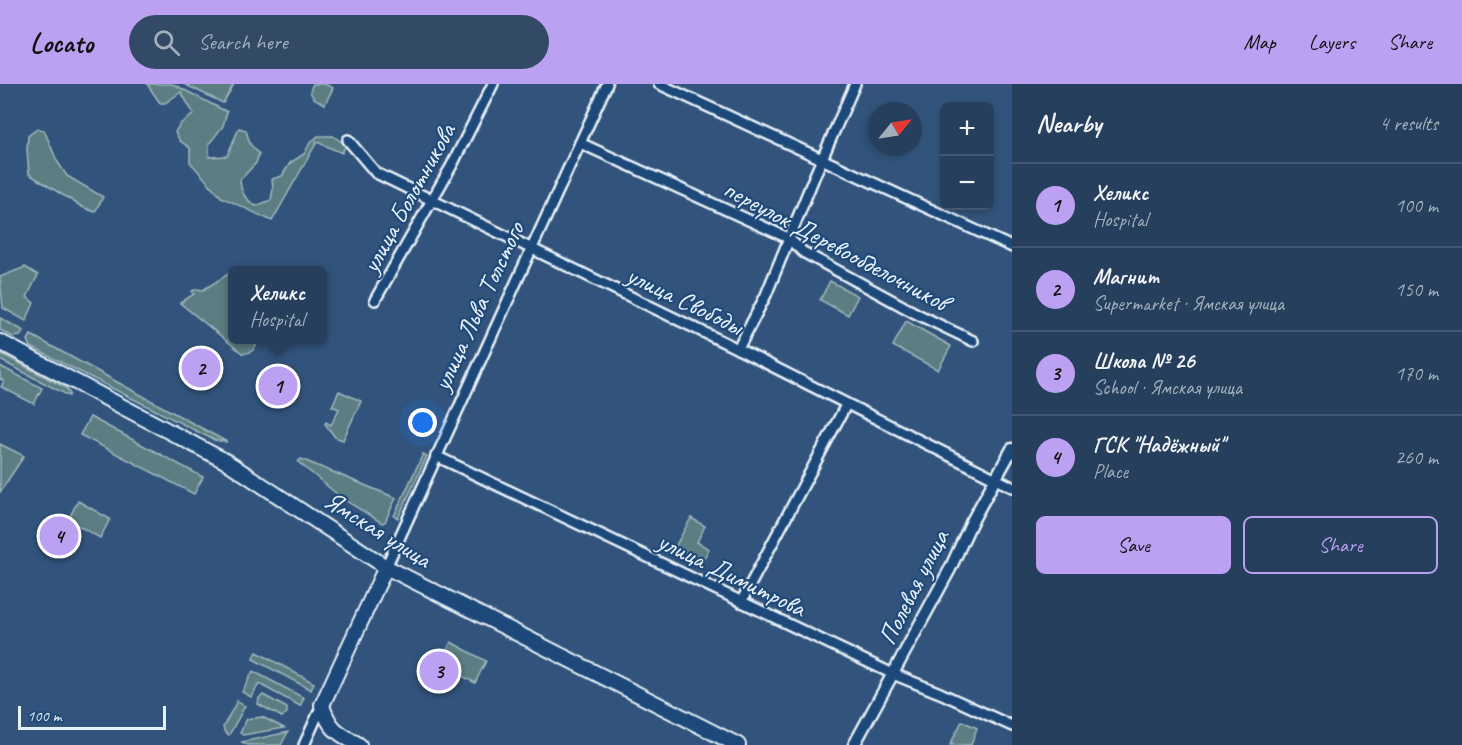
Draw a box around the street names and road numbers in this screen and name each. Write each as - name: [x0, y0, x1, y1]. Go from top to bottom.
- street label: улица Болотникова: [353, 116, 464, 280]
- street label: переулок Деревообделочников: [718, 172, 959, 321]
- street label: улица Льва Толстого: [424, 215, 533, 398]
- street label: улица Свободы: [620, 257, 750, 344]
- street label: Ямская улица: [318, 484, 439, 576]
- street label: Полевая улица: [870, 523, 957, 650]
- street label: улица Димитрова: [651, 524, 813, 625]

